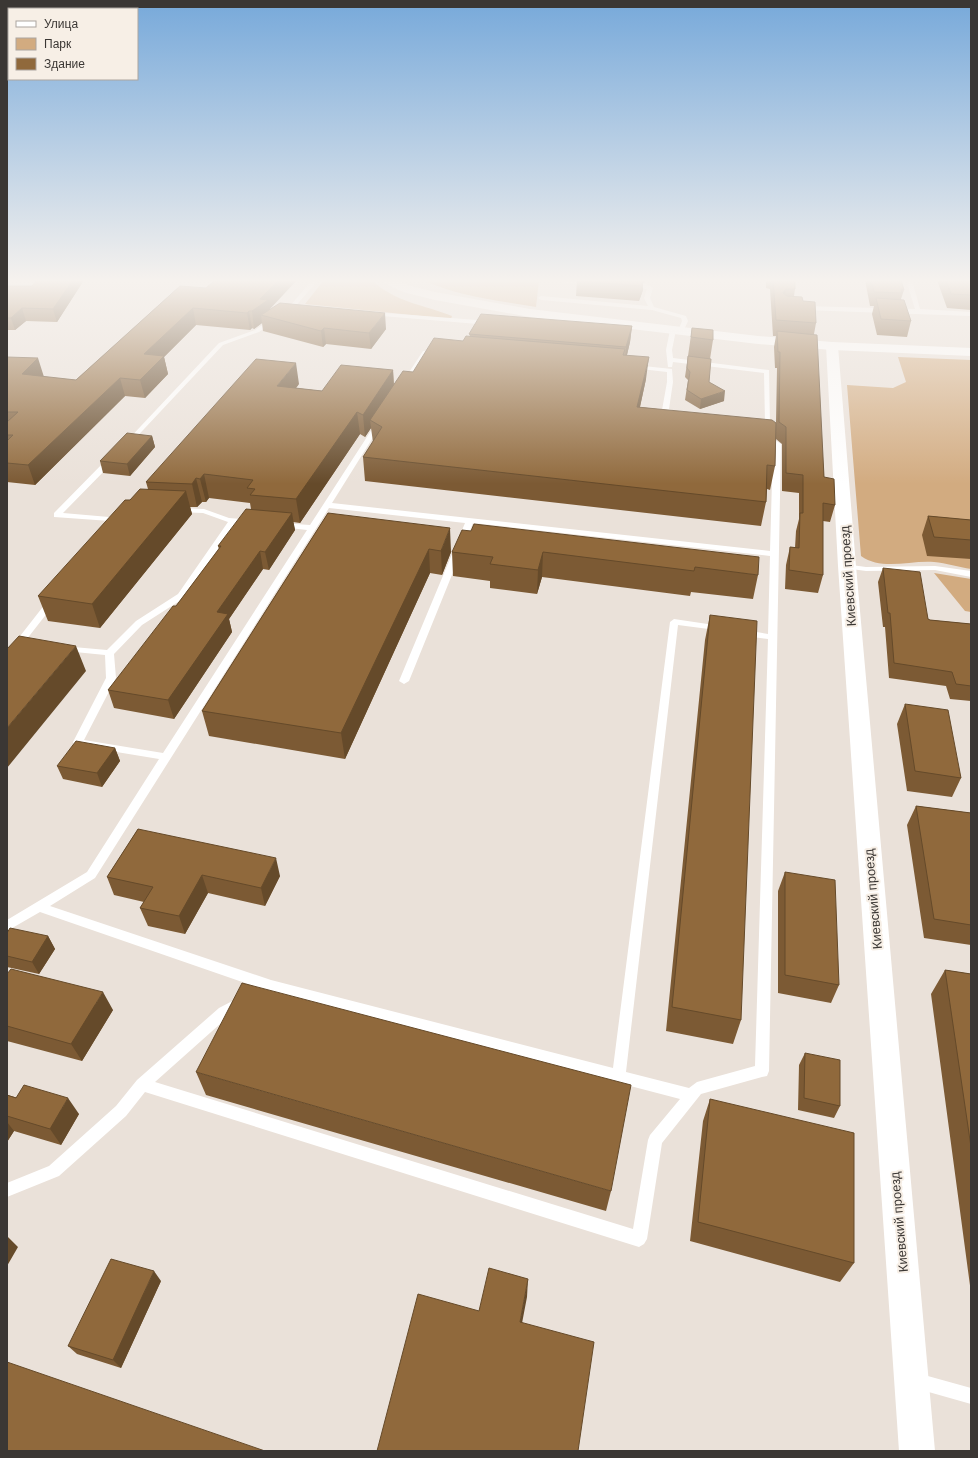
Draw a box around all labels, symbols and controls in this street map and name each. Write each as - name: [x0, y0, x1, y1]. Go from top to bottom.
- legend: [8, 8, 138, 80]
- text: Улица: [44, 17, 78, 31]
- text: Парк: [44, 37, 72, 51]
- text: Здание: [44, 57, 85, 71]
- street label: Киевский проезд: [837, 525, 859, 627]
- street label: Киевский проезд: [861, 848, 885, 950]
- street label: Киевский проезд: [887, 1171, 911, 1273]

